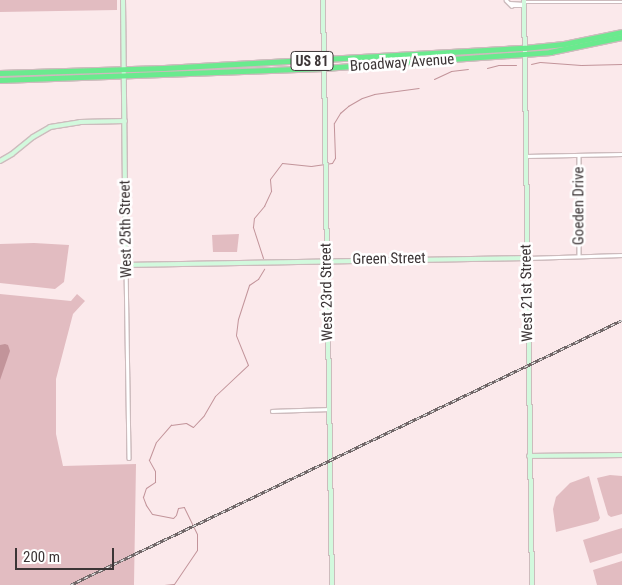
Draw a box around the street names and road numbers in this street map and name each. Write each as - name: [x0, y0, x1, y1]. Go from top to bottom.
- road number: US 81: [290, 49, 334, 72]
- street label: Broadway Avenue: [349, 50, 455, 76]
- street label: Goeden Drive: [570, 167, 588, 245]
- street label: West 25th Street: [116, 180, 136, 278]
- street label: West 23rd Street: [317, 243, 337, 341]
- street label: West 21st Street: [517, 244, 537, 342]
- street label: Green Street: [352, 249, 426, 269]

